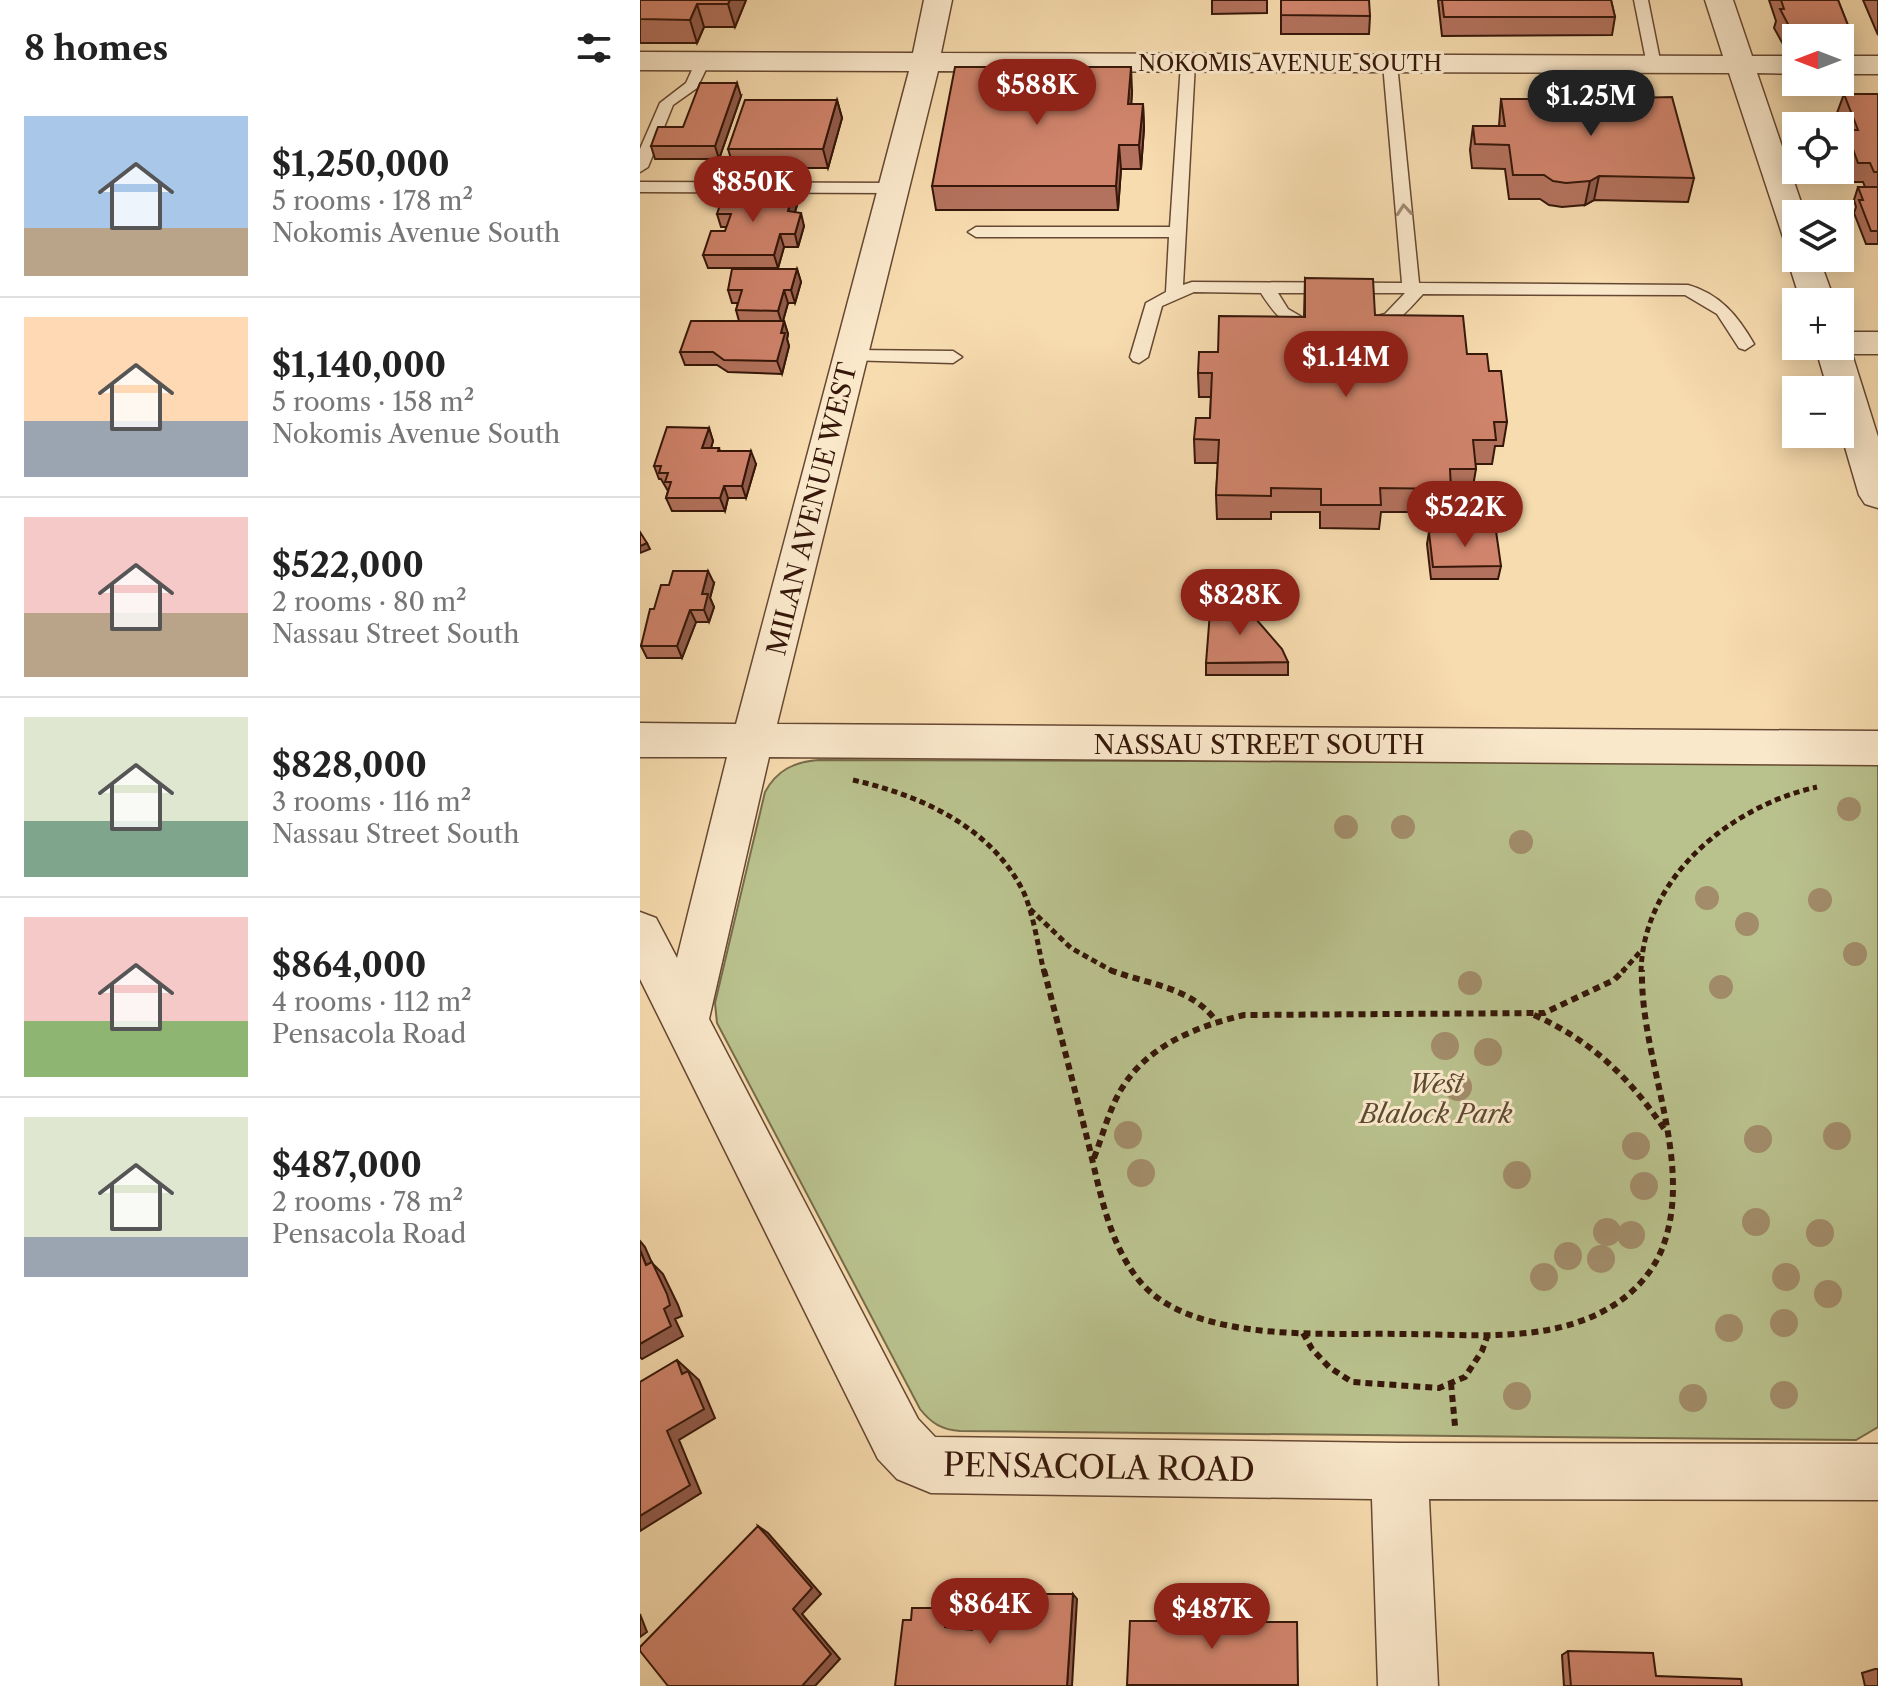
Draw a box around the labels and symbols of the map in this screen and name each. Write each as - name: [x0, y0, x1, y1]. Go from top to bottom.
- north arrow: [1782, 24, 1854, 96]
- street label: NOKOMIS AVENUE SOUTH: [1138, 50, 1442, 77]
- pin: $588K: [981, 59, 1093, 127]
- pin: $1.25M: [1526, 70, 1656, 138]
- pin: $850K: [697, 156, 809, 224]
- one-way arrow: [1396, 203, 1413, 216]
- pin: $1.14M: [1281, 331, 1411, 399]
- street label: MILAN AVENUE WEST: [760, 359, 864, 659]
- pin: $522K: [1409, 481, 1521, 549]
- pin: $828K: [1184, 569, 1296, 637]
- street label: NASSAU STREET SOUTH: [1094, 729, 1424, 761]
- park label: West Blalock Park: [1357, 1068, 1513, 1130]
- street label: PENSACOLA ROAD: [943, 1445, 1255, 1489]
- pin: $864K: [934, 1578, 1046, 1646]
- pin: $487K: [1156, 1583, 1268, 1651]

